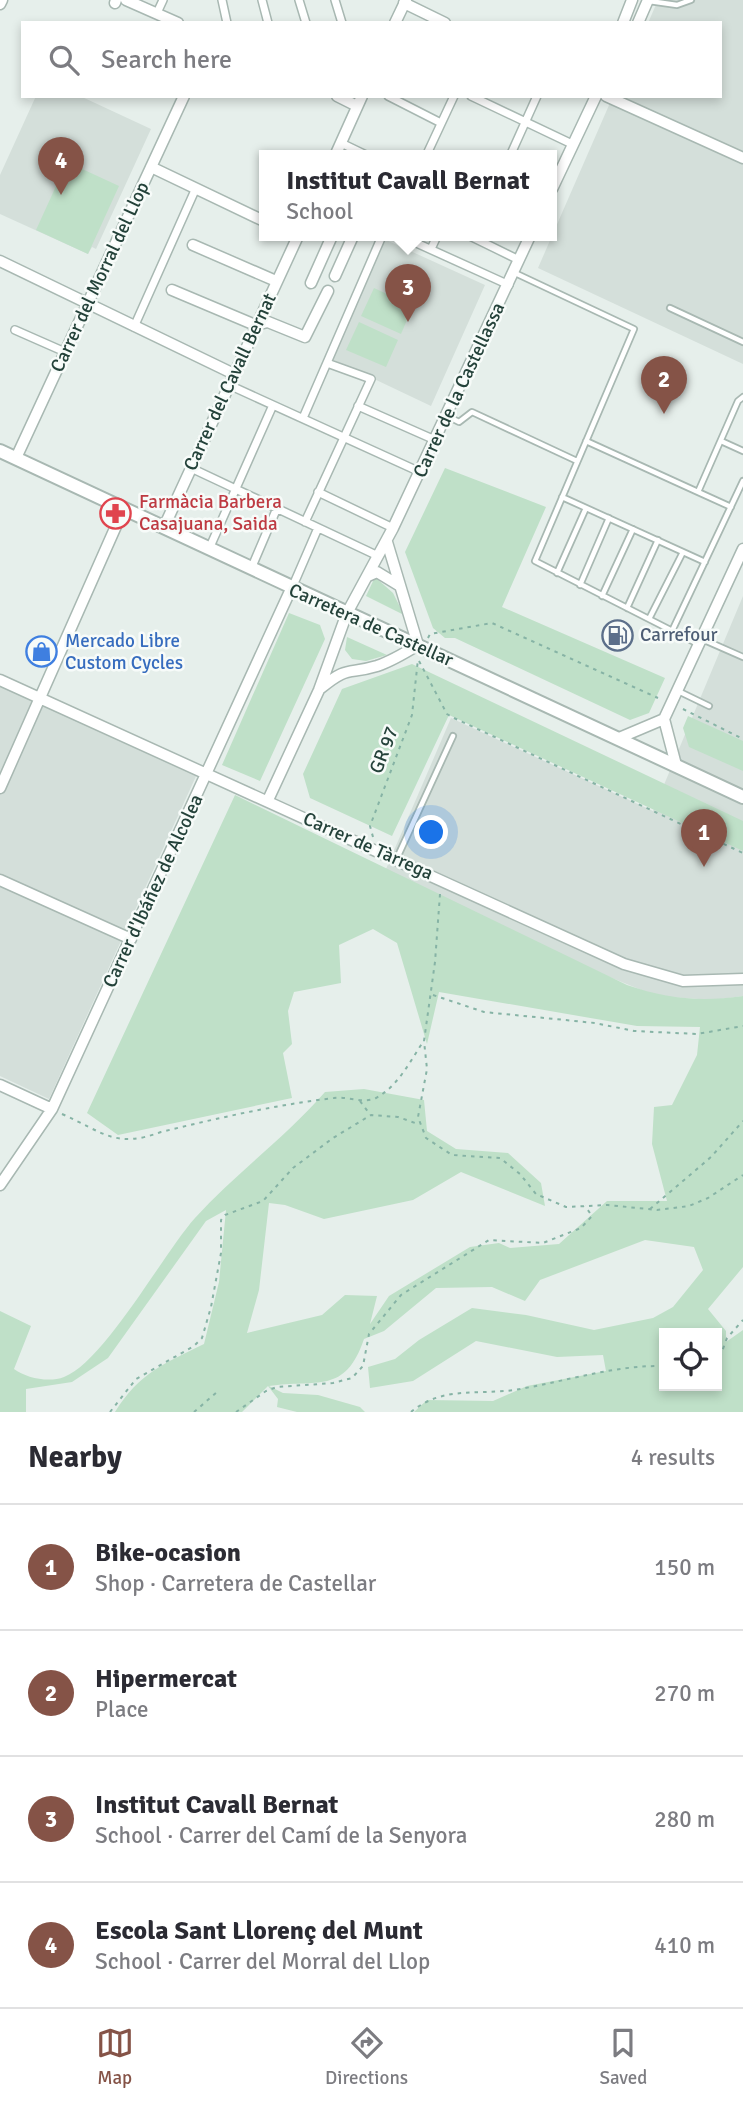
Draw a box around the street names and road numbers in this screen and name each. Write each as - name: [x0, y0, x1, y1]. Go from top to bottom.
- street label: Carrer del Morral del Llop: [45, 178, 155, 376]
- street label: Carrer del Cavall Bernat: [178, 289, 282, 475]
- street label: Carrer de la Castellassa: [408, 299, 510, 481]
- street label: Carretera de Castellar: [285, 578, 457, 672]
- street label: GR 97: [364, 723, 404, 777]
- street label: Carrer d'Ibáñez de Alcolea: [98, 790, 208, 992]
- street label: Carrer de Tàrrega: [299, 807, 437, 885]

